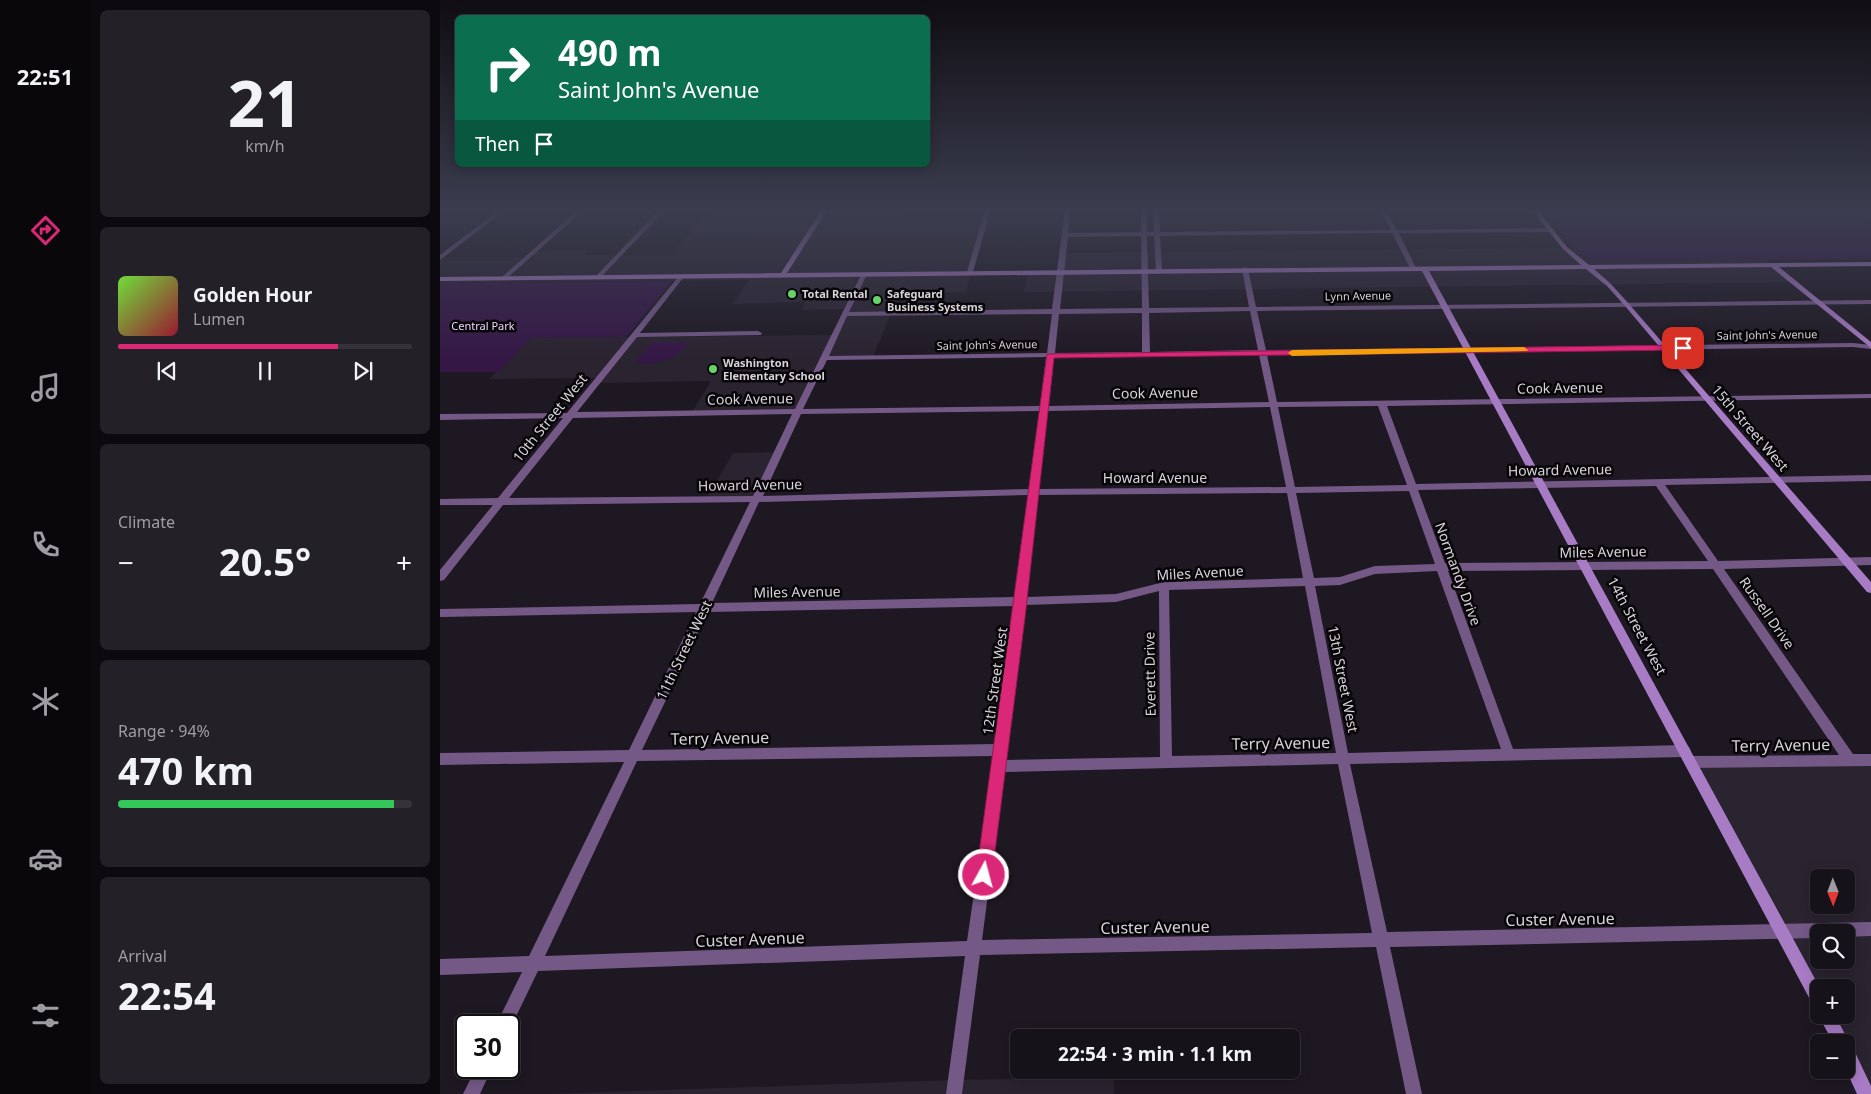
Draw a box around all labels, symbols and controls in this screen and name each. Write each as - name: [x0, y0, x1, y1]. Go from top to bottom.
- text: 490 m: [558, 29, 661, 76]
- icon: right: [475, 35, 540, 100]
- text: 21: [228, 58, 302, 146]
- text: 22:51: [17, 61, 73, 91]
- text: Saint John's Avenue: [558, 74, 759, 104]
- icon: arrive: [530, 130, 558, 158]
- text: Then: [475, 131, 520, 157]
- text: km/h: [245, 135, 285, 157]
- icon: directions: [28, 213, 63, 248]
- text: Golden Hour: [193, 282, 312, 308]
- place label: Total Rental: [802, 286, 868, 301]
- place label: Safeguard Business Systems: [887, 286, 984, 314]
- street label: Lynn Avenue: [1325, 287, 1391, 304]
- marker: Total Rental: [786, 288, 798, 300]
- marker: Safeguard Business Systems: [871, 294, 883, 306]
- text: Lumen: [193, 308, 245, 330]
- park label: Central Park: [451, 318, 515, 333]
- street label: Saint John's Avenue: [1717, 326, 1817, 343]
- pin: [1662, 327, 1704, 369]
- icon: arrive: [1669, 334, 1697, 362]
- street label: Saint John's Avenue: [937, 336, 1037, 353]
- place label: Washington Elementary School: [723, 355, 825, 383]
- icon: previous: [153, 357, 181, 385]
- icon: pause: [251, 357, 279, 385]
- icon: next: [349, 357, 377, 385]
- marker: Washington Elementary School: [707, 363, 719, 375]
- icon: music: [28, 370, 63, 405]
- street label: 10th Street West: [508, 370, 591, 466]
- street label: Cook Avenue: [1517, 377, 1603, 398]
- street label: 15th Street West: [1708, 380, 1793, 475]
- street label: Cook Avenue: [1112, 382, 1198, 403]
- street label: Cook Avenue: [707, 388, 793, 409]
- street label: Howard Avenue: [1508, 459, 1612, 480]
- street label: Howard Avenue: [1103, 468, 1207, 487]
- street label: Howard Avenue: [698, 474, 802, 495]
- text: Climate: [118, 511, 175, 533]
- street label: Normandy Drive: [1431, 520, 1486, 628]
- icon: phone: [28, 527, 63, 562]
- text: 20.5°: [219, 535, 311, 587]
- street label: Miles Avenue: [1559, 541, 1647, 562]
- text: −: [118, 543, 134, 581]
- text: +: [396, 543, 412, 581]
- street label: Miles Avenue: [1156, 561, 1244, 584]
- street label: 14th Street West: [1604, 573, 1671, 678]
- street label: Russell Drive: [1735, 573, 1799, 653]
- street label: Miles Avenue: [753, 581, 841, 602]
- street label: 11th Street West: [651, 597, 716, 703]
- street label: 13th Street West: [1324, 624, 1363, 734]
- street label: 12th Street West: [978, 626, 1011, 736]
- street label: Everett Drive: [1139, 631, 1160, 716]
- icon: climate: [28, 684, 63, 719]
- text: Range · 94%: [118, 720, 210, 742]
- street label: Terry Avenue: [671, 726, 769, 750]
- street label: Terry Avenue: [1232, 731, 1330, 755]
- street label: Terry Avenue: [1732, 733, 1830, 757]
- text: 470 km: [118, 744, 254, 796]
- icon: car: [28, 841, 63, 876]
- position arrow: [957, 848, 1009, 900]
- north arrow: [1810, 869, 1855, 914]
- map controls: [1810, 869, 1855, 1079]
- street label: Custer Avenue: [1505, 907, 1615, 931]
- street label: Custer Avenue: [1100, 915, 1210, 939]
- button: search: [1810, 924, 1855, 969]
- street label: Custer Avenue: [695, 926, 805, 952]
- text: Arrival: [118, 945, 167, 967]
- text: 22:54: [118, 969, 216, 1021]
- button: +: [1810, 979, 1855, 1024]
- icon: filters: [28, 998, 63, 1033]
- speed limit sign: 30: [455, 1014, 520, 1079]
- button: −: [1810, 1034, 1855, 1079]
- text: 22:54 · 3 min · 1.1 km: [1058, 1041, 1252, 1067]

